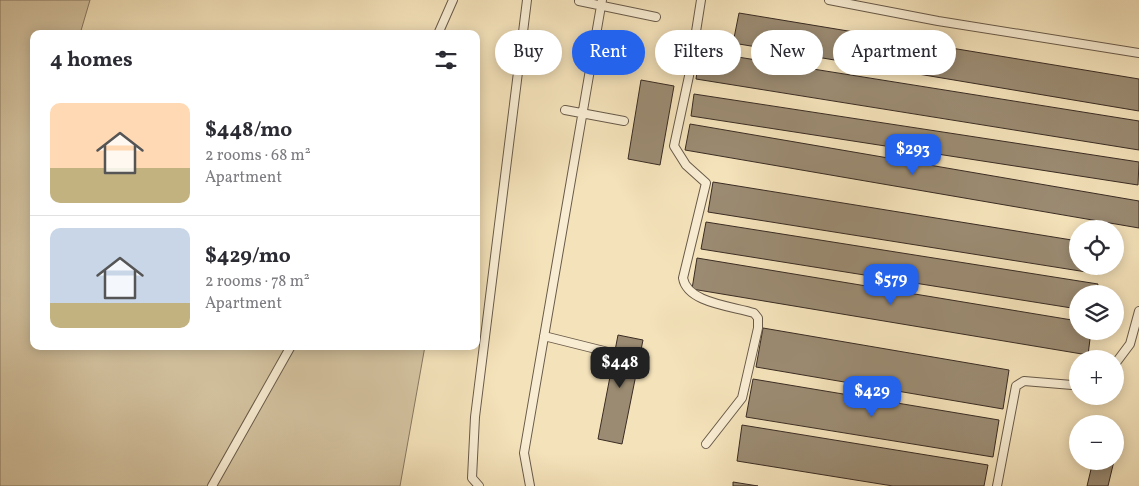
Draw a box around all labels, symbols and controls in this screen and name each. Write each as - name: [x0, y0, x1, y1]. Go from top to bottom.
- chip: Buy: [495, 30, 562, 75]
- chip: Rent: [572, 30, 645, 75]
- chip: Filters: [655, 30, 741, 75]
- chip: New: [751, 30, 823, 75]
- chip: Apartment: [833, 30, 956, 75]
- text: 4 homes: [50, 46, 133, 75]
- icon: filters: [432, 46, 460, 74]
- text: $448/mo: [205, 116, 292, 145]
- icon: home: [90, 123, 150, 183]
- pin: $293: [883, 134, 943, 176]
- text: $293: [896, 139, 930, 161]
- text: 2 rooms · 68 m²: [205, 145, 311, 167]
- text: Apartment: [205, 167, 282, 189]
- map controls: [1069, 220, 1124, 470]
- button: locate: [1069, 220, 1124, 275]
- text: $429/mo: [205, 242, 291, 271]
- icon: home: [90, 248, 150, 308]
- pin: $579: [861, 264, 921, 306]
- text: $579: [875, 269, 907, 291]
- text: 2 rooms · 78 m²: [205, 271, 310, 293]
- button: layers: [1069, 285, 1124, 340]
- text: Apartment: [205, 293, 282, 315]
- pin: $448: [590, 346, 650, 389]
- button: +: [1069, 350, 1124, 405]
- text: $448: [602, 352, 638, 374]
- pin: $429: [842, 376, 902, 418]
- text: $429: [854, 381, 890, 403]
- button: −: [1069, 415, 1124, 470]

